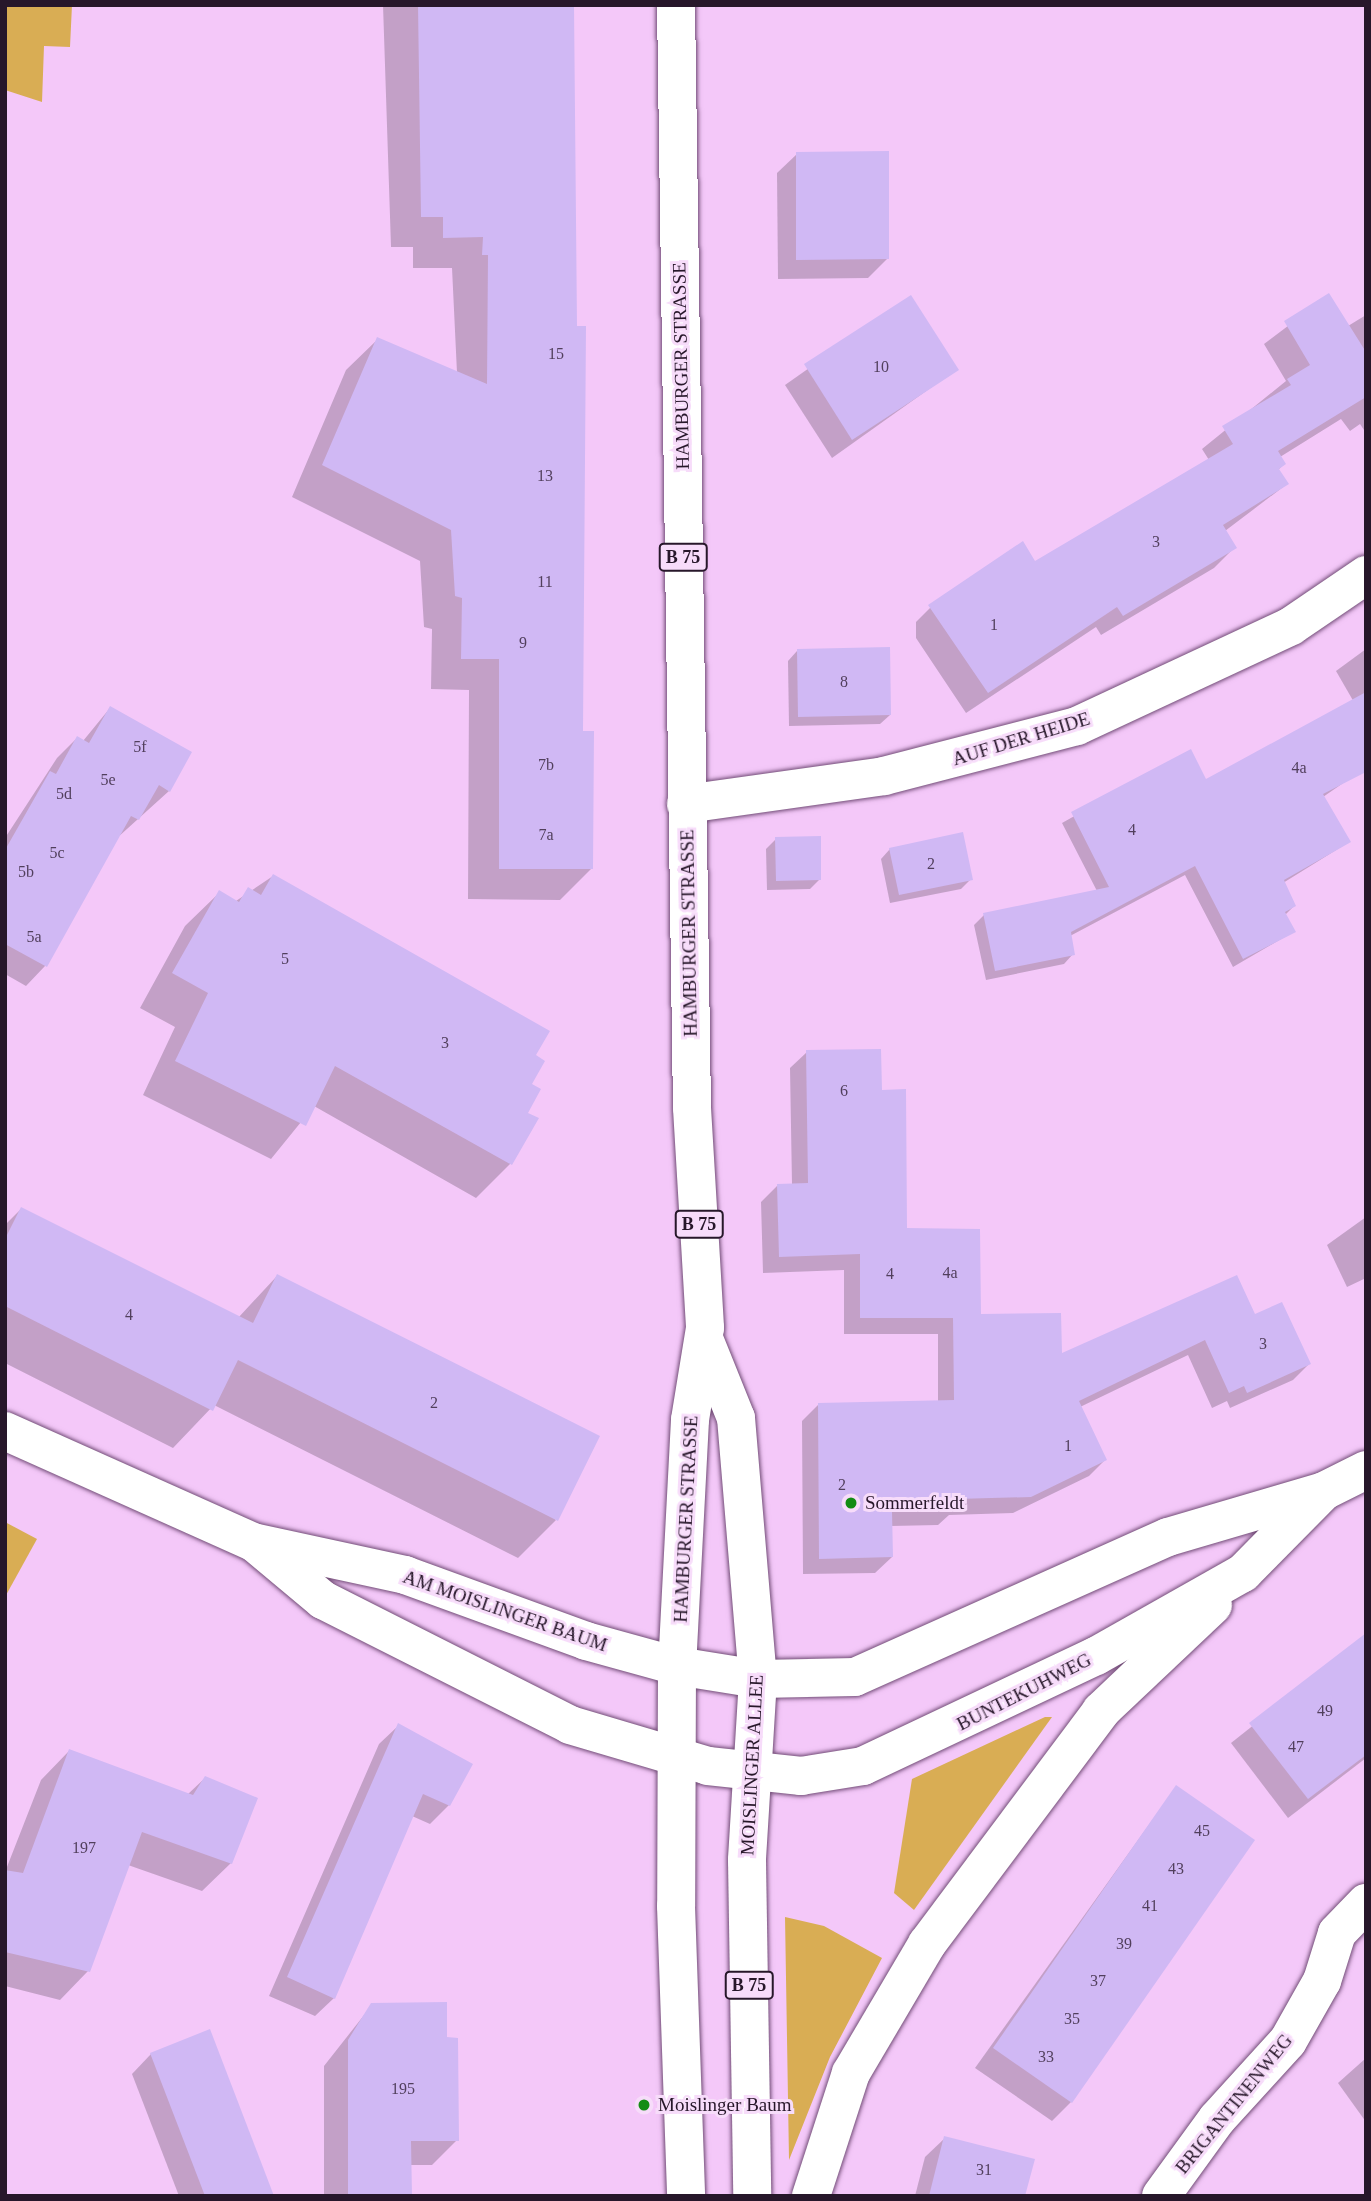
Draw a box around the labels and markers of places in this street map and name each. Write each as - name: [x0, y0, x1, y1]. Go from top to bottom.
- place label: Sommerfeldt: [865, 1492, 964, 1514]
- marker: Sommerfeldt: [843, 1495, 859, 1511]
- place label: Moislinger Baum: [658, 2094, 792, 2116]
- marker: Moislinger Baum: [636, 2097, 652, 2113]

